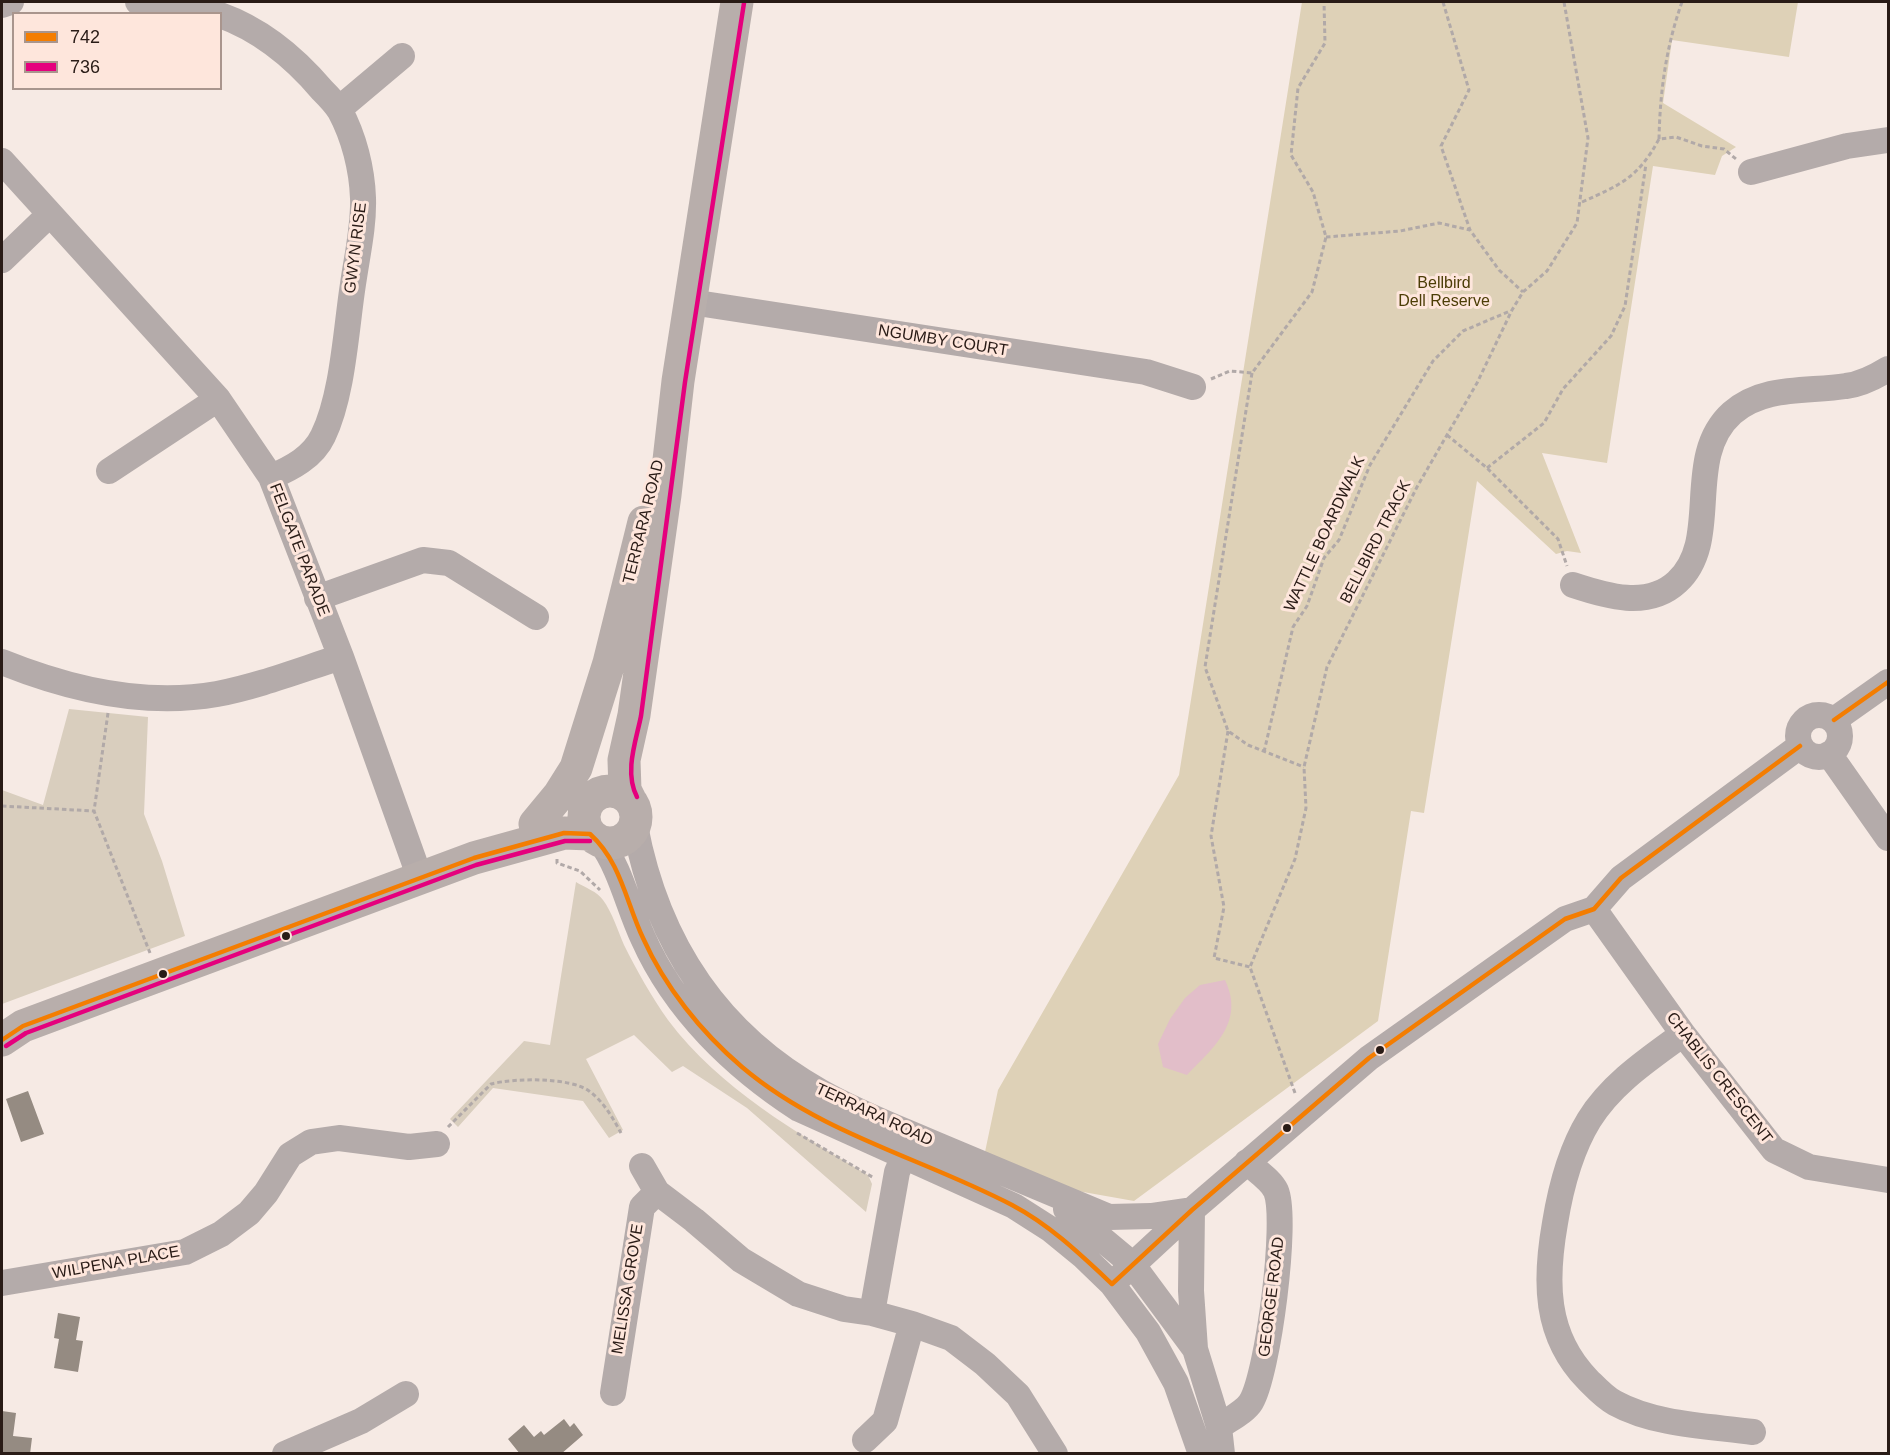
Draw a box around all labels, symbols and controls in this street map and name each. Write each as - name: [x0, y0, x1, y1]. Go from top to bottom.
- legend: [12, 12, 222, 90]
- text: 742: [70, 27, 100, 47]
- text: 736: [70, 57, 100, 77]
- street label: GWYN RISE: [341, 201, 371, 295]
- park label: Bellbird Dell Reserve: [1398, 274, 1490, 312]
- street label: NGUMBY COURT: [877, 321, 1009, 361]
- street label: WATTLE BOARDWALK: [1281, 453, 1369, 615]
- street label: TERRARA ROAD: [619, 458, 669, 586]
- street label: BELLBIRD TRACK: [1337, 477, 1415, 607]
- street label: FELGATE PARADE: [265, 481, 333, 619]
- unlabelled marker: [280, 930, 292, 942]
- unlabelled marker: [157, 968, 169, 980]
- street label: CHABLIS CRESCENT: [1662, 1009, 1776, 1147]
- unlabelled marker: [1374, 1044, 1386, 1056]
- street label: TERRARA ROAD: [812, 1079, 936, 1151]
- unlabelled marker: [1281, 1122, 1293, 1134]
- street label: MELISSA GROVE: [608, 1223, 648, 1355]
- street label: GEORGE ROAD: [1255, 1236, 1289, 1358]
- street label: WILPENA PLACE: [51, 1242, 181, 1284]

